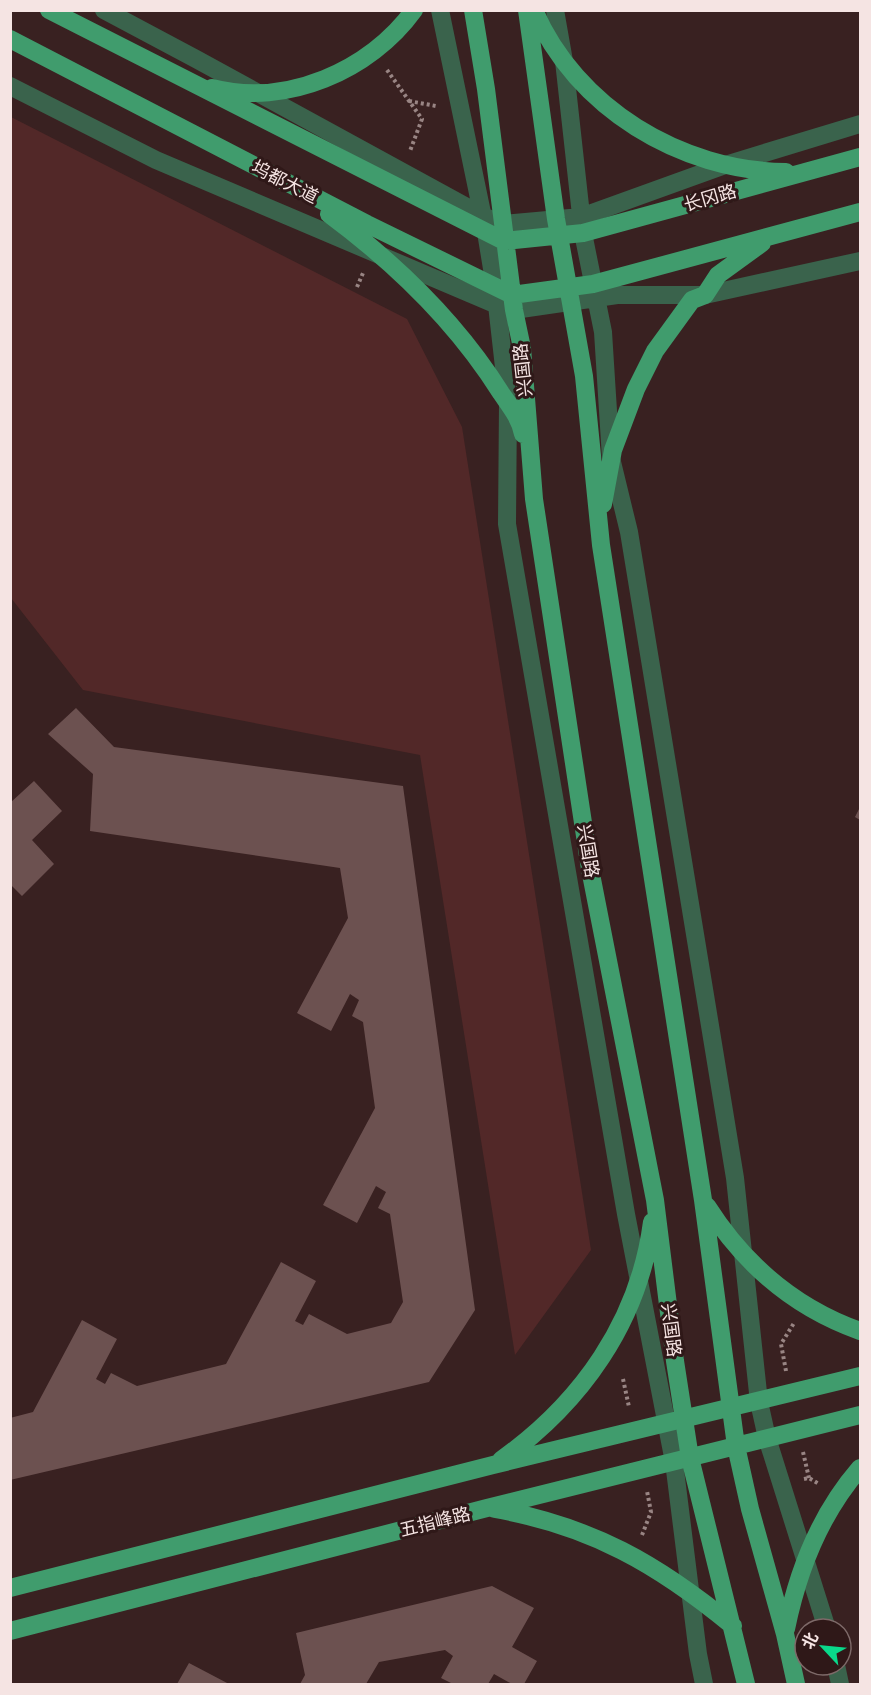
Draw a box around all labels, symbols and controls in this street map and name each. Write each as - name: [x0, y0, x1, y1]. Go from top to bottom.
- street label: 坞都大道: [248, 157, 322, 208]
- street label: 长冈路: [681, 181, 739, 216]
- street label: 兴国路: [510, 342, 537, 398]
- street label: 兴国路: [573, 823, 602, 879]
- street label: 兴国路: [657, 1302, 684, 1358]
- street label: 五指峰路: [398, 1504, 473, 1541]
- north arrow: [793, 1617, 853, 1677]
- text: 北: [799, 1630, 823, 1652]

